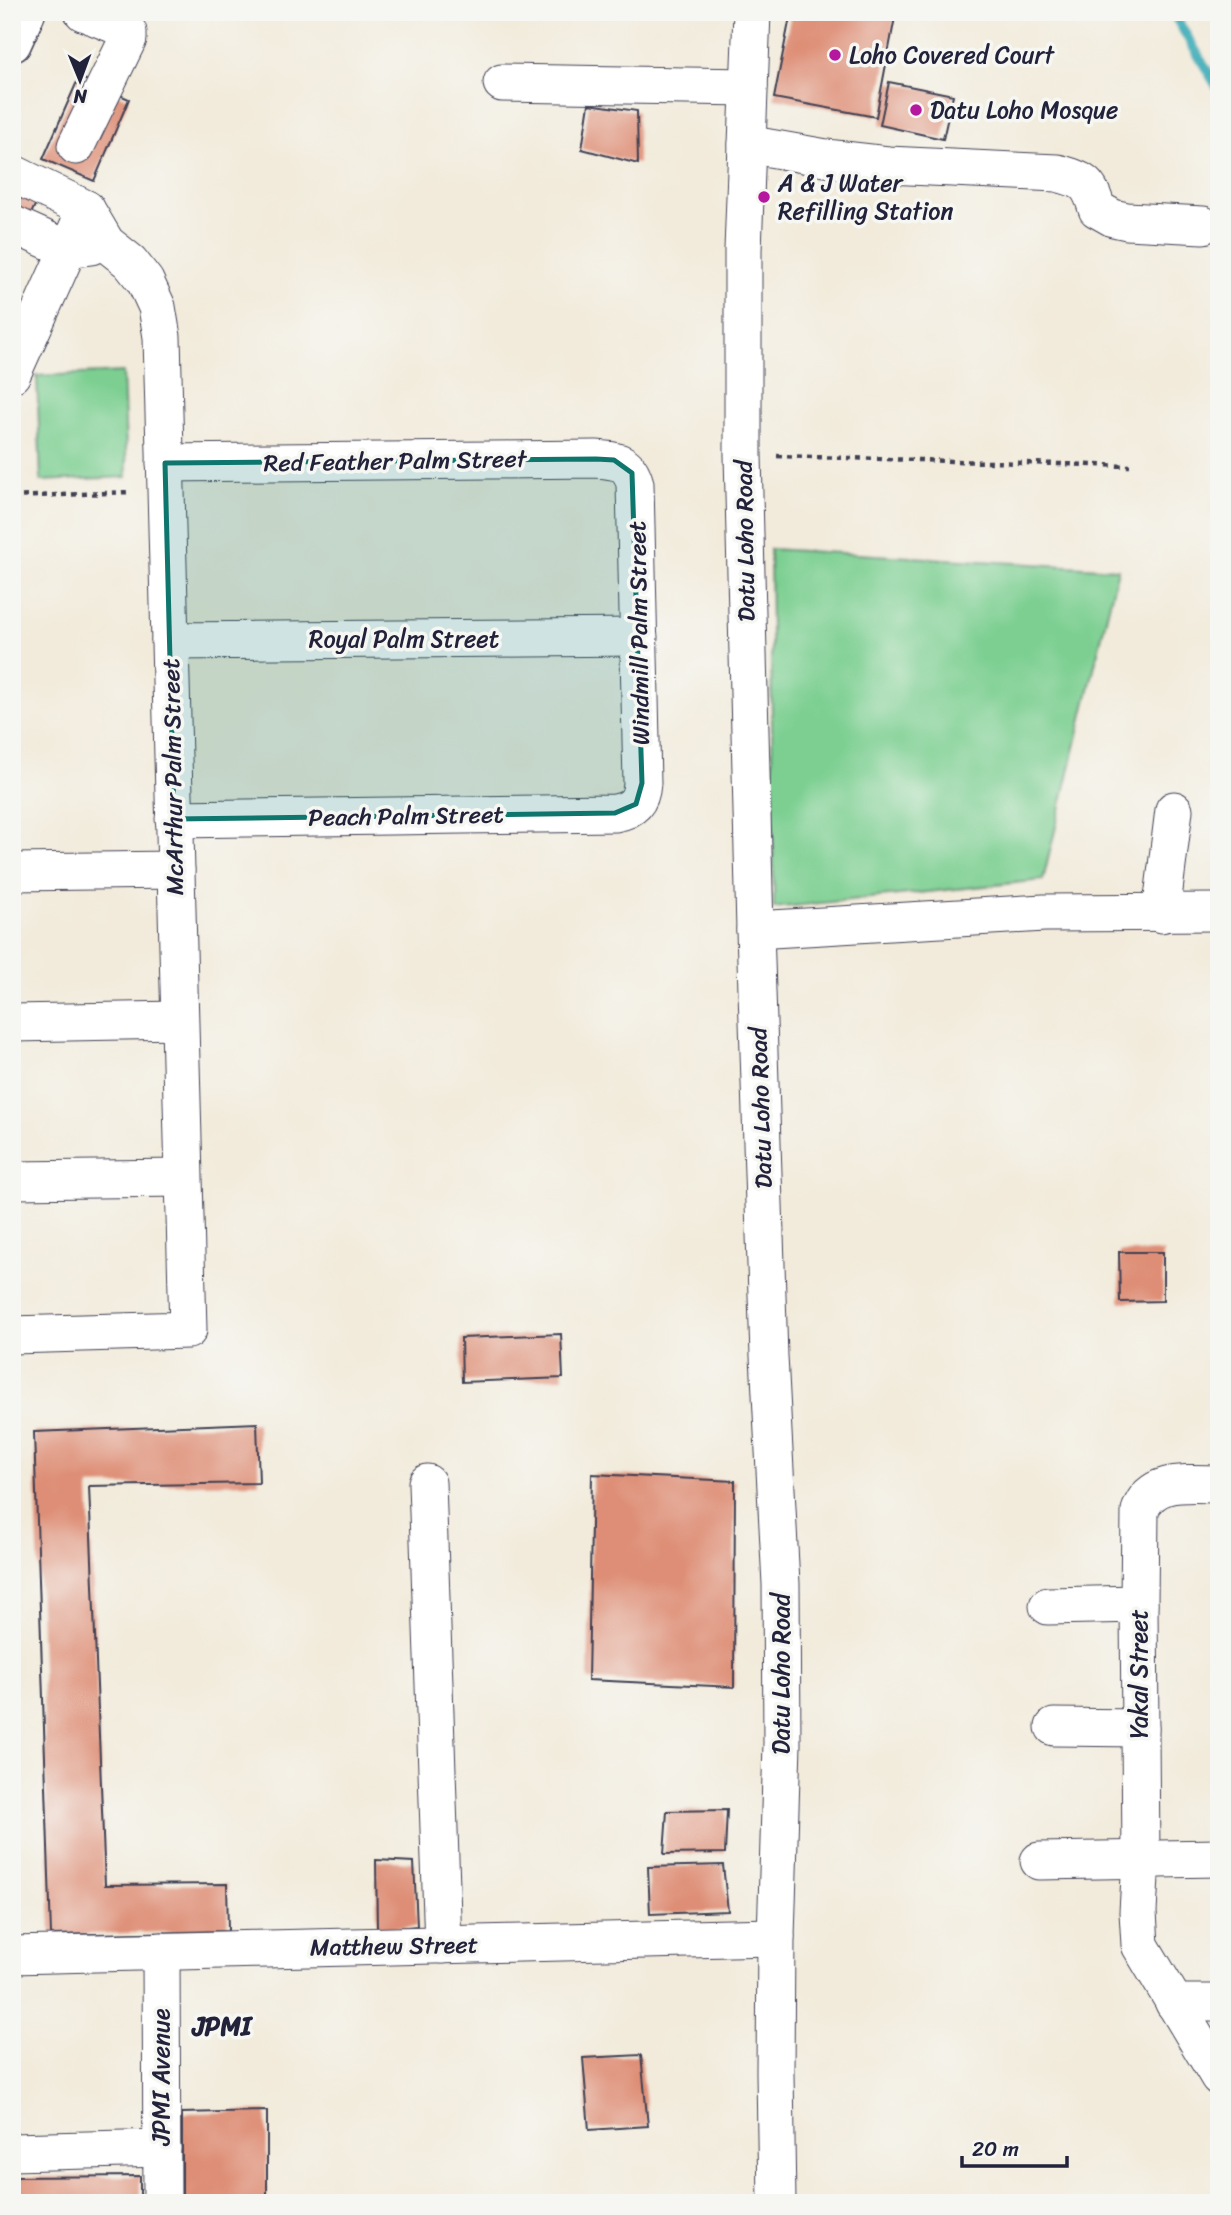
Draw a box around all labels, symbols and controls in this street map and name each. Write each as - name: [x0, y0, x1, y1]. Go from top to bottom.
- place label: Loho Covered Court: [849, 34, 1055, 76]
- north arrow: [46, 46, 116, 116]
- marker: Loho Covered Court: [827, 47, 843, 63]
- text: N: [73, 80, 88, 113]
- place label: Datu Loho Mosque: [930, 89, 1118, 131]
- marker: Datu Loho Mosque: [908, 102, 924, 118]
- place label: A & J Water Refilling Station: [777, 162, 953, 232]
- marker: A & J Water Refilling Station: [756, 189, 772, 205]
- street label: Red Feather Palm Street: [263, 438, 528, 484]
- street label: Datu Loho Road: [723, 459, 767, 622]
- street label: Windmill Palm Street: [616, 520, 662, 746]
- street label: Royal Palm Street: [309, 618, 499, 660]
- street label: McArthur Palm Street: [150, 658, 196, 896]
- street label: Peach Palm Street: [308, 793, 504, 839]
- street label: Datu Loho Road: [737, 1025, 785, 1189]
- street label: Datu Loho Road: [760, 1592, 802, 1755]
- street label: Yakal Street: [1118, 1609, 1160, 1739]
- street label: Matthew Street: [310, 1924, 478, 1968]
- district label: JPMI: [191, 2003, 254, 2049]
- street label: JPMI Avenue: [140, 2008, 182, 2146]
- scale bar: [962, 2124, 1066, 2168]
- text: 20 m: [972, 2130, 1019, 2168]

